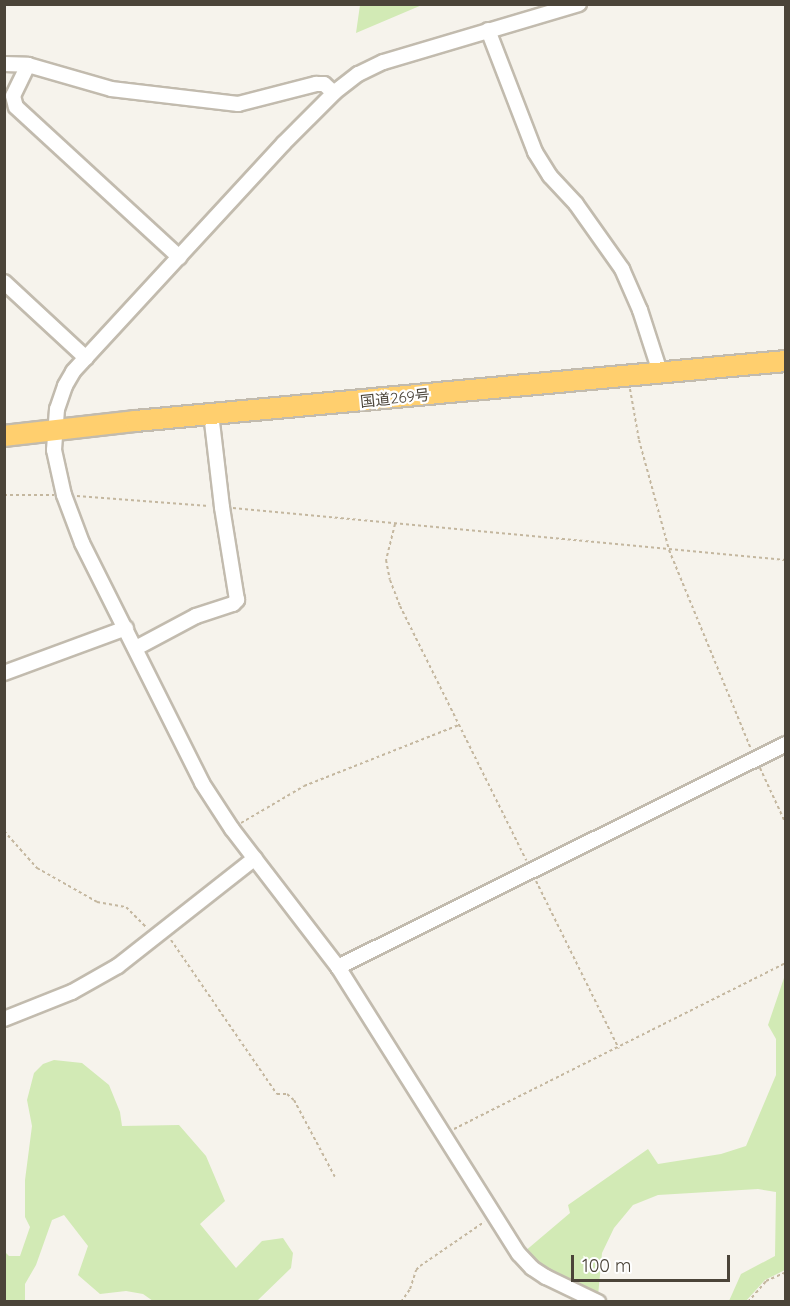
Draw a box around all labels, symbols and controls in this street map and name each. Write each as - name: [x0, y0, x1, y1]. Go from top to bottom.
- street label: 国道269号: [359, 385, 431, 411]
- scale bar: [574, 1243, 733, 1281]
- text: 100 m: [582, 1254, 631, 1277]

